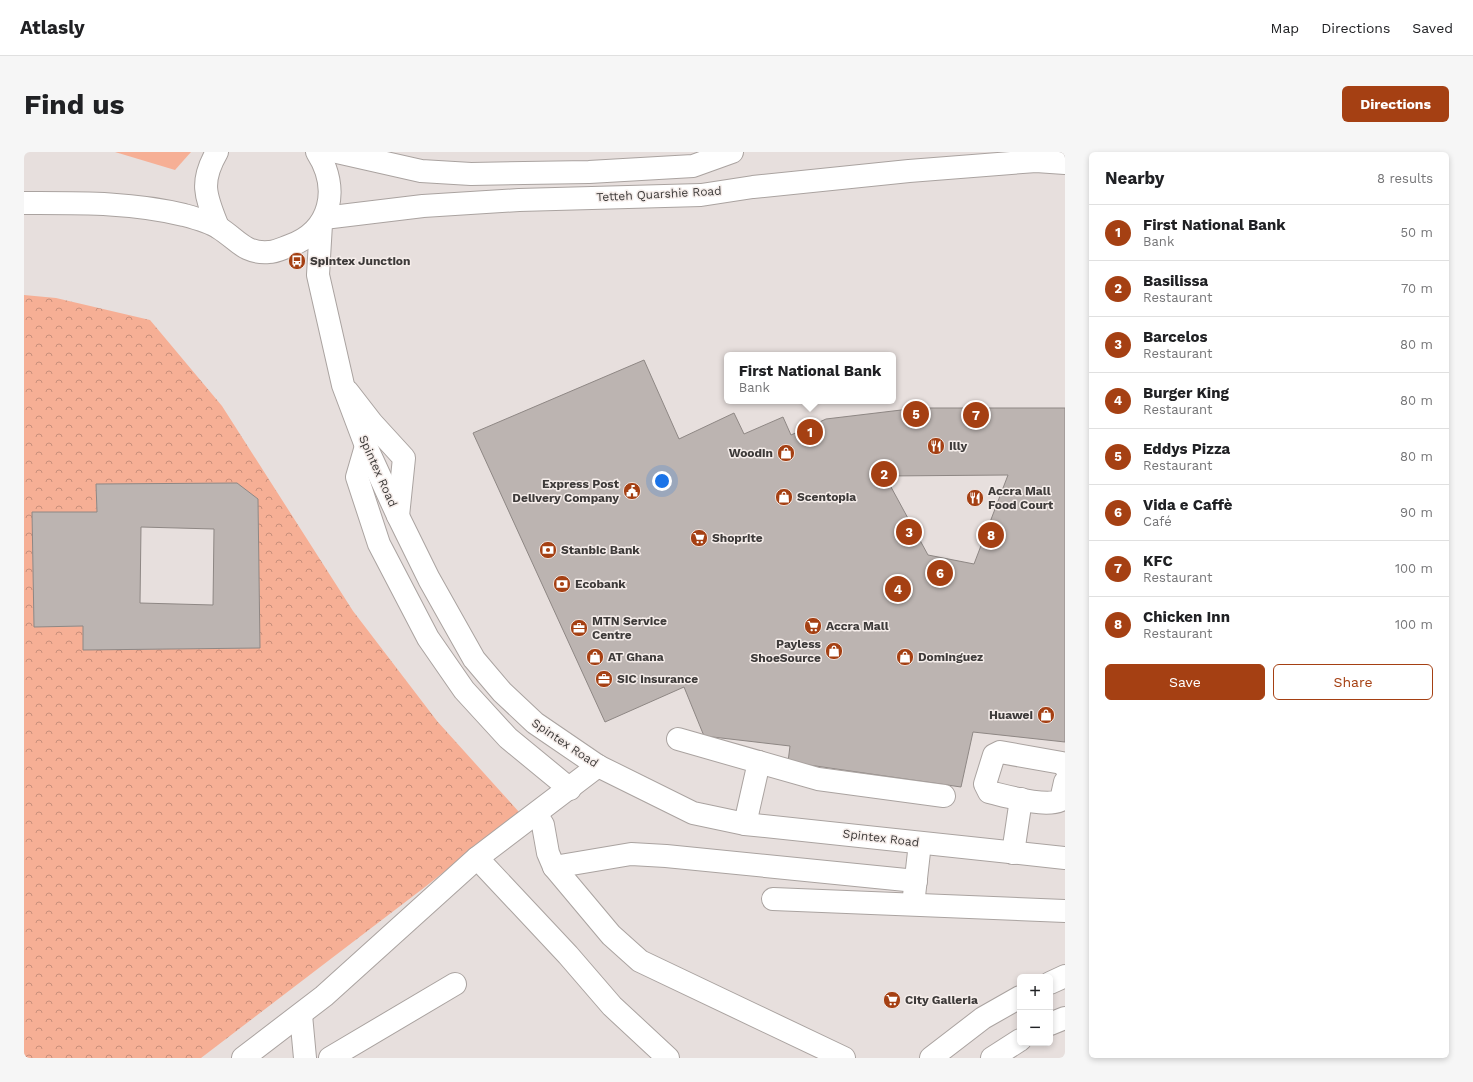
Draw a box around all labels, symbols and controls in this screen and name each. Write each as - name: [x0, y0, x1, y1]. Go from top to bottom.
- text: Atlasly: [20, 16, 85, 39]
- text: Map: [1271, 20, 1299, 36]
- text: Directions: [1321, 20, 1390, 36]
- text: Saved: [1412, 20, 1453, 36]
- button: Directions: [1342, 86, 1449, 122]
- text: Find us: [24, 88, 124, 121]
- text: Nearby: [1105, 168, 1164, 188]
- text: 8 results: [1377, 171, 1433, 186]
- street label: Tetteh Quarshie Road: [596, 184, 722, 204]
- text: First National Bank: [1143, 216, 1286, 234]
- text: 1: [1115, 225, 1121, 240]
- text: 50 m: [1401, 225, 1433, 240]
- text: Bank: [1143, 234, 1174, 249]
- bus stop icon: Spintex Junction: [287, 251, 307, 271]
- place label: Spintex Junction: [310, 254, 411, 268]
- text: Basilissa: [1143, 272, 1208, 290]
- text: 2: [1114, 281, 1122, 296]
- text: 70 m: [1401, 281, 1433, 296]
- text: Restaurant: [1143, 290, 1213, 305]
- text: Barcelos: [1143, 328, 1207, 346]
- text: 3: [1114, 337, 1122, 352]
- text: 80 m: [1400, 337, 1433, 352]
- text: Restaurant: [1143, 346, 1213, 361]
- popup: [724, 352, 896, 404]
- text: First National Bank: [739, 362, 881, 380]
- text: Bank: [739, 380, 770, 395]
- text: Burger King: [1143, 384, 1229, 402]
- text: 4: [1114, 393, 1122, 408]
- text: 80 m: [1400, 393, 1433, 408]
- pin: 5: [903, 399, 929, 429]
- pin: 7: [963, 400, 989, 430]
- text: Restaurant: [1143, 402, 1213, 417]
- pin: 1: [797, 417, 823, 447]
- street label: Spintex Road: [356, 433, 400, 509]
- restaurant icon: Illy: [926, 436, 946, 456]
- place label: Illy: [949, 439, 967, 453]
- text: Eddys Pizza: [1143, 440, 1230, 458]
- shop icon: Woodin: [776, 443, 796, 463]
- place label: Woodin: [729, 446, 773, 460]
- text: 5: [1114, 449, 1122, 464]
- text: 80 m: [1400, 449, 1433, 464]
- text: Restaurant: [1143, 458, 1213, 473]
- pin: 2: [871, 459, 897, 489]
- your location: [652, 471, 672, 491]
- place label: Express Post Delivery Company: [512, 477, 620, 505]
- public building icon: Express Post Delivery Company: [622, 481, 642, 501]
- place label: Accra Mall Food Court: [988, 484, 1054, 512]
- shop icon: Scentopia: [774, 487, 794, 507]
- restaurant icon: Accra Mall Food Court: [965, 488, 985, 508]
- place label: Scentopia: [797, 490, 856, 504]
- text: Vida e Caffè: [1143, 496, 1233, 514]
- text: 6: [1114, 505, 1122, 520]
- text: 90 m: [1400, 505, 1433, 520]
- text: Café: [1143, 514, 1172, 529]
- pin: 3: [896, 517, 922, 547]
- pin: 8: [978, 520, 1004, 550]
- supermarket icon: Shoprite: [689, 528, 709, 548]
- place label: Shoprite: [712, 531, 763, 545]
- bank icon: Stanbic Bank: [538, 540, 558, 560]
- place label: Stanbic Bank: [561, 543, 640, 557]
- text: KFC: [1143, 552, 1173, 570]
- pin: 6: [927, 558, 953, 588]
- text: 7: [1114, 561, 1122, 576]
- text: 100 m: [1395, 561, 1433, 576]
- text: Restaurant: [1143, 570, 1213, 585]
- bank icon: Ecobank: [552, 574, 572, 594]
- pin: 4: [885, 574, 911, 604]
- place label: Ecobank: [575, 577, 626, 591]
- text: Chicken Inn: [1143, 608, 1230, 626]
- place label: MTN Service Centre: [592, 614, 667, 642]
- supermarket icon: Accra Mall: [803, 616, 823, 636]
- text: 8: [1114, 617, 1122, 632]
- text: 100 m: [1395, 617, 1433, 632]
- office icon: MTN Service Centre: [569, 618, 589, 638]
- place label: Accra Mall: [826, 619, 889, 633]
- text: Restaurant: [1143, 626, 1213, 641]
- place label: Payless ShoeSource: [751, 637, 822, 665]
- shop icon: Payless ShoeSource: [824, 641, 844, 661]
- shop icon: AT Ghana: [585, 647, 605, 667]
- shop icon: Dominguez: [895, 647, 915, 667]
- place label: AT Ghana: [608, 650, 664, 664]
- place label: Dominguez: [918, 650, 983, 664]
- button: Save: [1105, 664, 1265, 700]
- button: Share: [1273, 664, 1433, 700]
- office icon: SIC insurance: [594, 669, 614, 689]
- place label: SIC insurance: [617, 672, 698, 686]
- shop icon: Huawei: [1036, 705, 1056, 725]
- place label: Huawei: [989, 708, 1033, 722]
- street label: Spintex Road: [529, 716, 601, 770]
- street label: Spintex Road: [842, 826, 920, 850]
- map controls: [1017, 974, 1053, 1046]
- button: +: [1017, 974, 1053, 1010]
- supermarket icon: City Galleria: [882, 990, 902, 1010]
- place label: City Galleria: [905, 993, 978, 1007]
- button: −: [1017, 1010, 1053, 1046]

